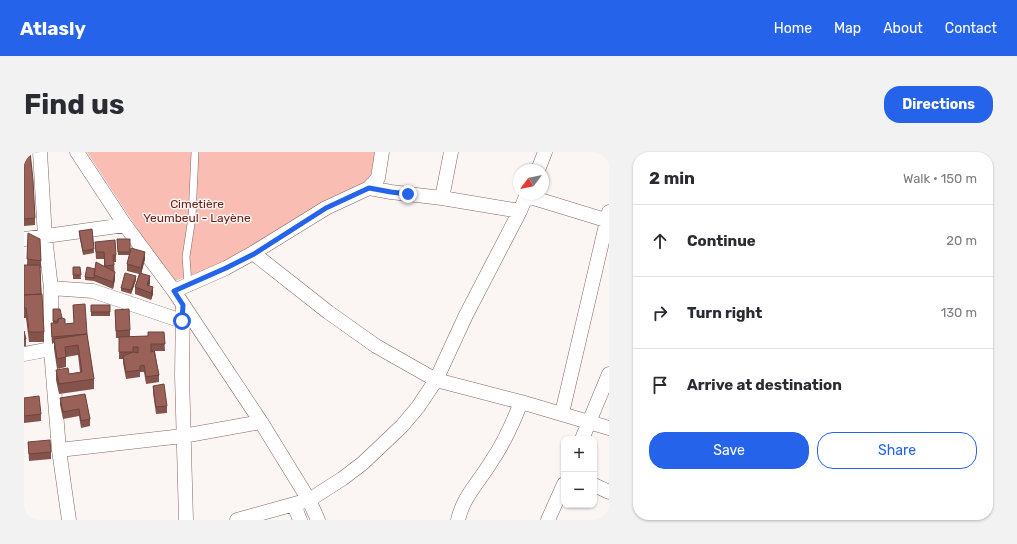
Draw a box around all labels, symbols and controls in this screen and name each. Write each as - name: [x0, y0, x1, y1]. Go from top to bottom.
- text: Atlasly: [20, 17, 86, 40]
- text: Home: [774, 20, 812, 37]
- text: Map: [834, 20, 861, 37]
- text: About: [883, 20, 923, 37]
- text: Contact: [945, 20, 997, 37]
- button: Directions: [884, 86, 993, 123]
- text: Find us: [24, 88, 124, 121]
- north arrow: [513, 164, 549, 200]
- text: 2 min: [649, 168, 695, 188]
- text: Walk · 150 m: [903, 171, 977, 186]
- route end: [399, 185, 417, 203]
- park label: Cimetière Yeumbeul - Layène: [143, 197, 251, 225]
- icon: ahead: [649, 230, 671, 252]
- text: Continue: [687, 232, 756, 250]
- text: 20 m: [946, 233, 977, 248]
- icon: right: [649, 302, 671, 324]
- text: Turn right: [687, 304, 762, 322]
- text: 130 m: [941, 305, 977, 320]
- route start: [173, 312, 191, 330]
- icon: arrive: [649, 374, 671, 396]
- text: Arrive at destination: [687, 376, 842, 394]
- button: Save: [649, 432, 809, 469]
- button: Share: [817, 432, 977, 469]
- map controls: [561, 436, 597, 508]
- button: +: [561, 436, 597, 472]
- button: −: [561, 472, 597, 508]

